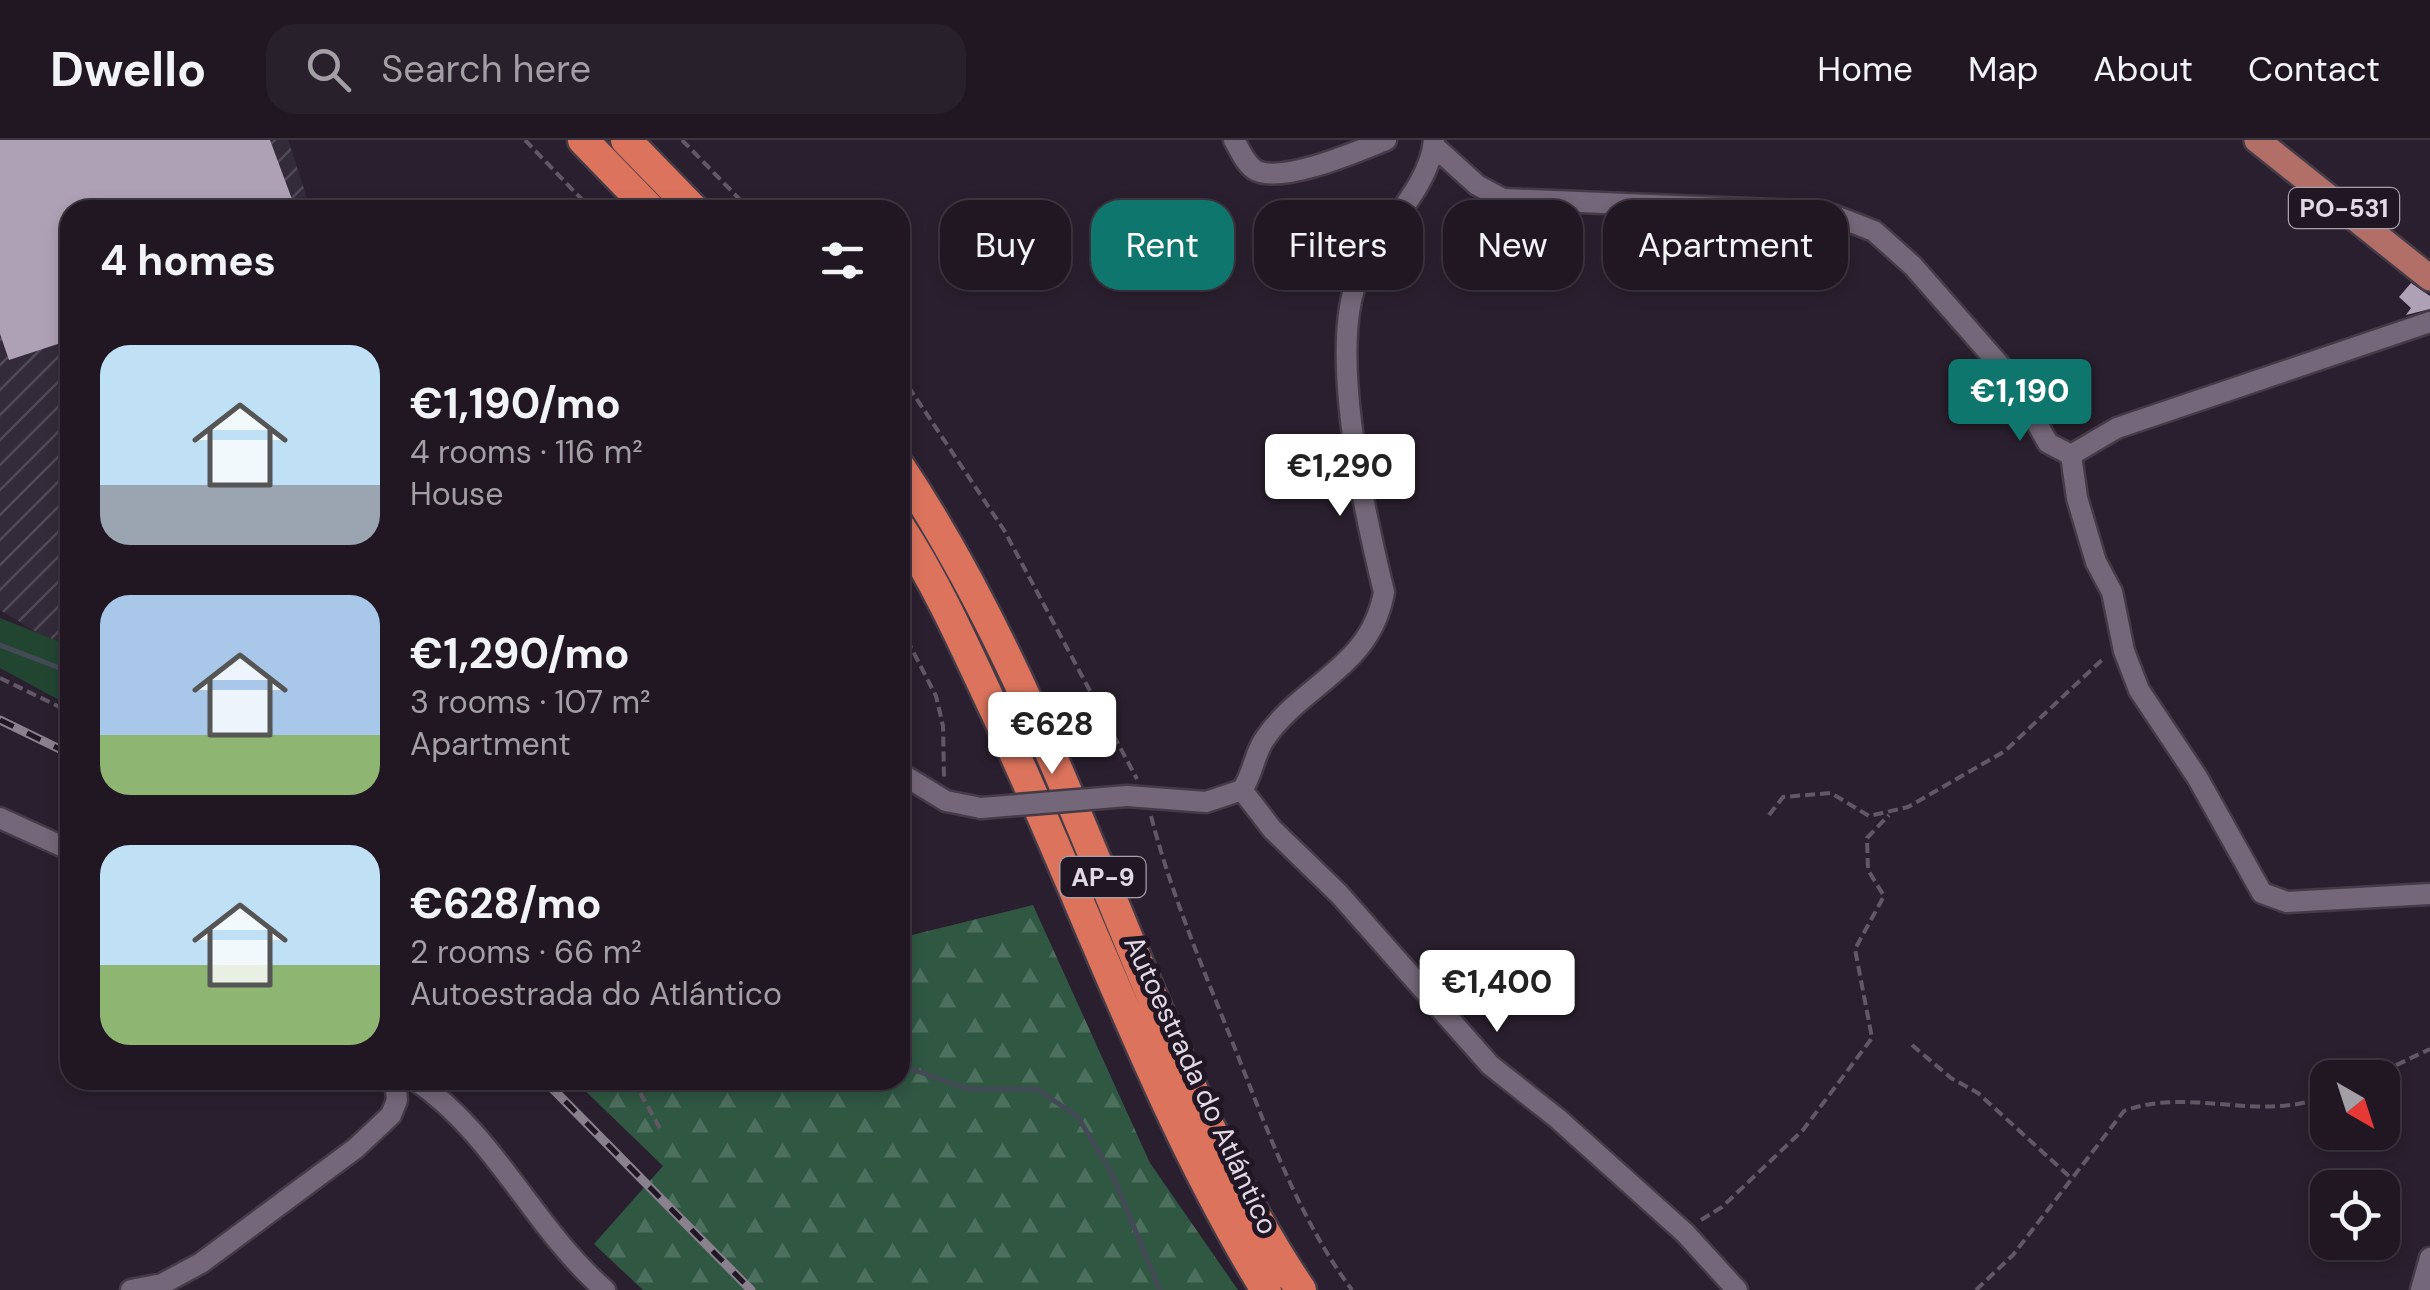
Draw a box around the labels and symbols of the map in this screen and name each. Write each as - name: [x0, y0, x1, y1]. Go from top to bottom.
- road number: PO-531: [2289, 188, 2399, 228]
- pin: €1,190: [1939, 359, 2101, 444]
- pin: €1,290: [1259, 434, 1421, 519]
- pin: €628: [993, 692, 1111, 777]
- road number: AP-9: [1060, 857, 1146, 897]
- street label: Autoestrada do Atlántico: [1115, 930, 1287, 1240]
- pin: €1,400: [1416, 950, 1578, 1035]
- north arrow: [2310, 1060, 2400, 1150]

